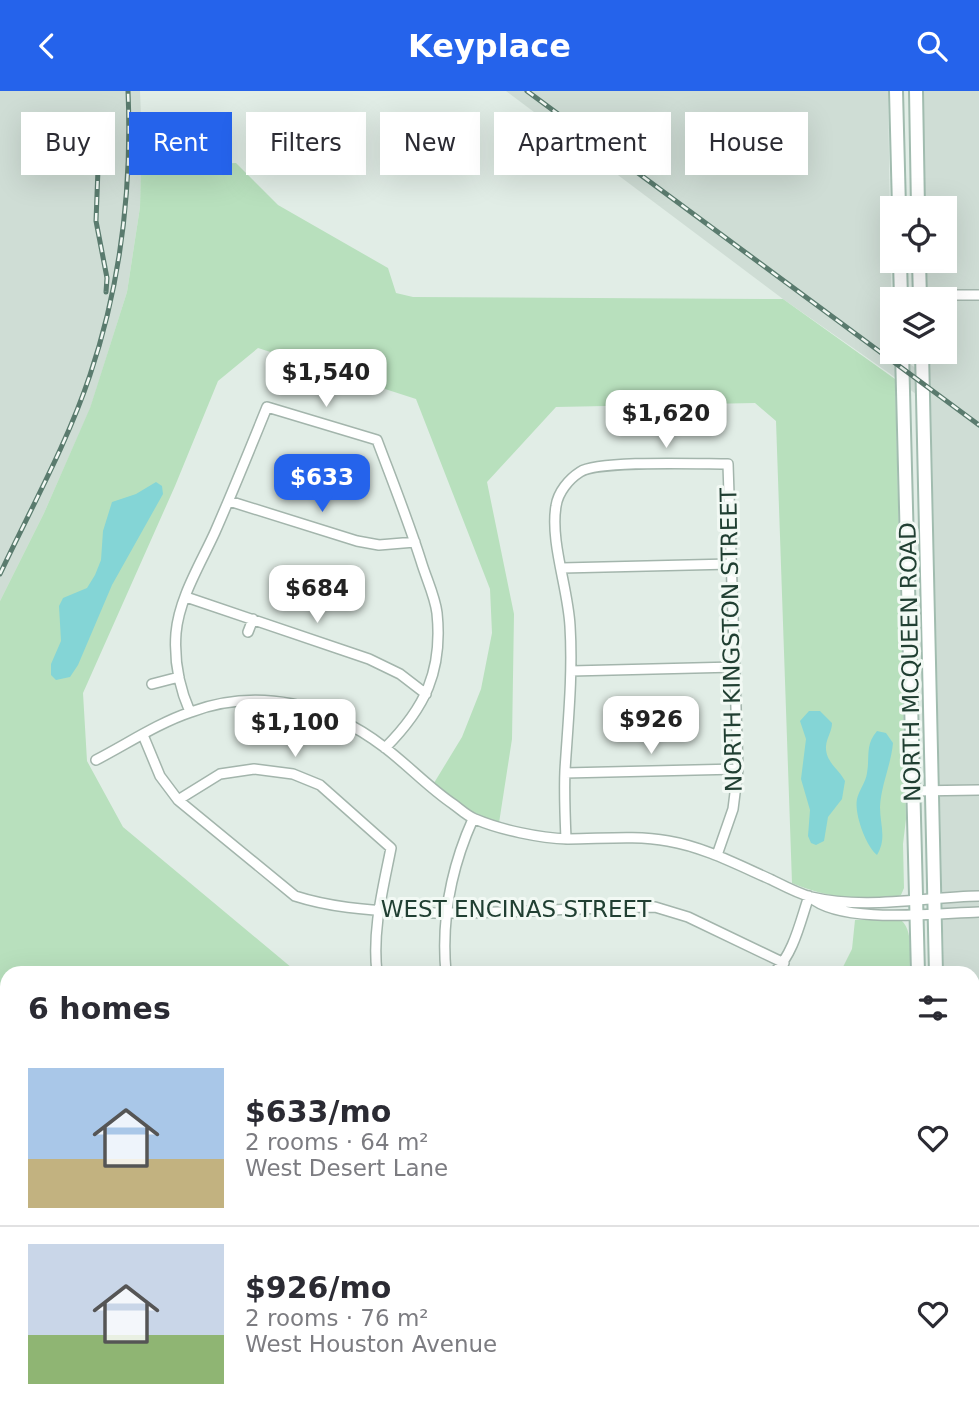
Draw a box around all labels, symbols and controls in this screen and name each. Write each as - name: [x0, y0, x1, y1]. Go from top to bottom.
- icon: back: [28, 27, 66, 65]
- text: Keyplace: [408, 27, 571, 65]
- icon: search: [913, 27, 951, 65]
- chip: Buy: [21, 112, 115, 175]
- chip: Rent: [129, 112, 232, 175]
- chip: Filters: [246, 112, 366, 175]
- chip: New: [380, 112, 480, 175]
- chip: Apartment: [494, 112, 671, 175]
- chip: House: [685, 112, 808, 175]
- map controls: [880, 196, 957, 364]
- button: locate: [880, 196, 957, 273]
- button: layers: [880, 287, 957, 364]
- pin: $1,540: [269, 349, 383, 409]
- text: $1,540: [282, 359, 370, 385]
- pin: $1,620: [609, 391, 723, 450]
- text: $1,620: [622, 400, 710, 426]
- pin: $633: [281, 455, 363, 514]
- text: $633: [290, 464, 354, 490]
- street label: NORTH KINGSTON STREET: [715, 487, 747, 792]
- street label: NORTH MCQUEEN ROAD: [895, 522, 925, 802]
- pin: $684: [276, 566, 358, 625]
- text: $684: [285, 575, 349, 601]
- pin: $926: [610, 697, 692, 756]
- pin: $1,100: [238, 699, 352, 759]
- text: $926: [619, 706, 683, 732]
- text: $1,100: [251, 709, 339, 735]
- street label: WEST ENCINAS STREET: [381, 896, 652, 922]
- icon: filters: [914, 989, 952, 1027]
- text: 6 homes: [28, 991, 171, 1026]
- text: $633/mo: [245, 1094, 391, 1129]
- icon: home: [84, 1096, 168, 1180]
- icon: heart: [914, 1119, 952, 1157]
- text: 2 rooms · 64 m²: [245, 1129, 429, 1155]
- text: West Desert Lane: [245, 1155, 448, 1181]
- text: $926/mo: [245, 1270, 391, 1305]
- icon: home: [84, 1272, 168, 1356]
- icon: heart: [914, 1295, 952, 1333]
- text: 2 rooms · 76 m²: [245, 1305, 429, 1331]
- text: West Houston Avenue: [245, 1331, 497, 1357]

